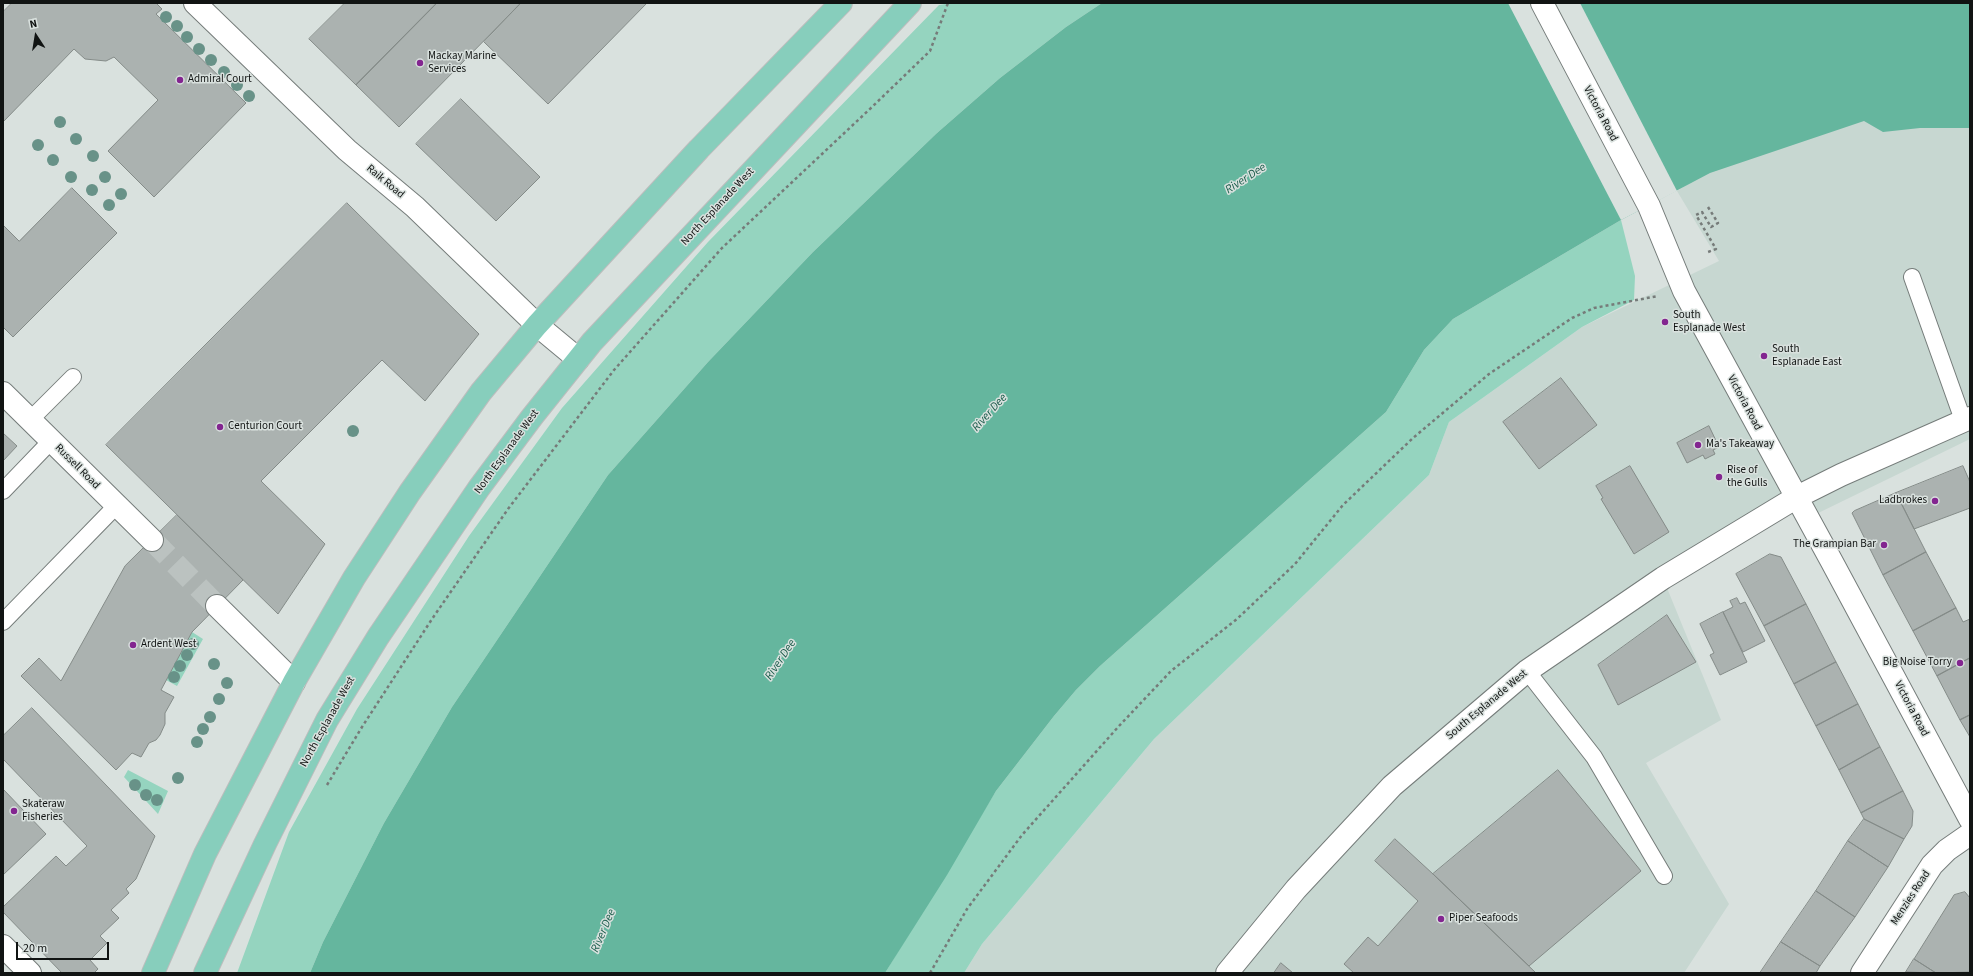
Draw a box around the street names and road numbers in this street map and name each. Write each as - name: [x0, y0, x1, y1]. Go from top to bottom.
- street label: Victoria Road: [1580, 84, 1620, 144]
- street label: Raik Road: [363, 162, 407, 202]
- street label: North Esplanade West: [679, 165, 757, 249]
- street label: Victoria Road: [1724, 373, 1764, 433]
- street label: North Esplanade West: [472, 407, 542, 497]
- street label: Russell Road: [52, 442, 102, 492]
- street label: South Esplanade West: [1444, 667, 1530, 743]
- street label: North Esplanade West: [298, 675, 358, 769]
- street label: Victoria Road: [1891, 679, 1931, 739]
- street label: Menzies Road: [1888, 868, 1934, 928]

